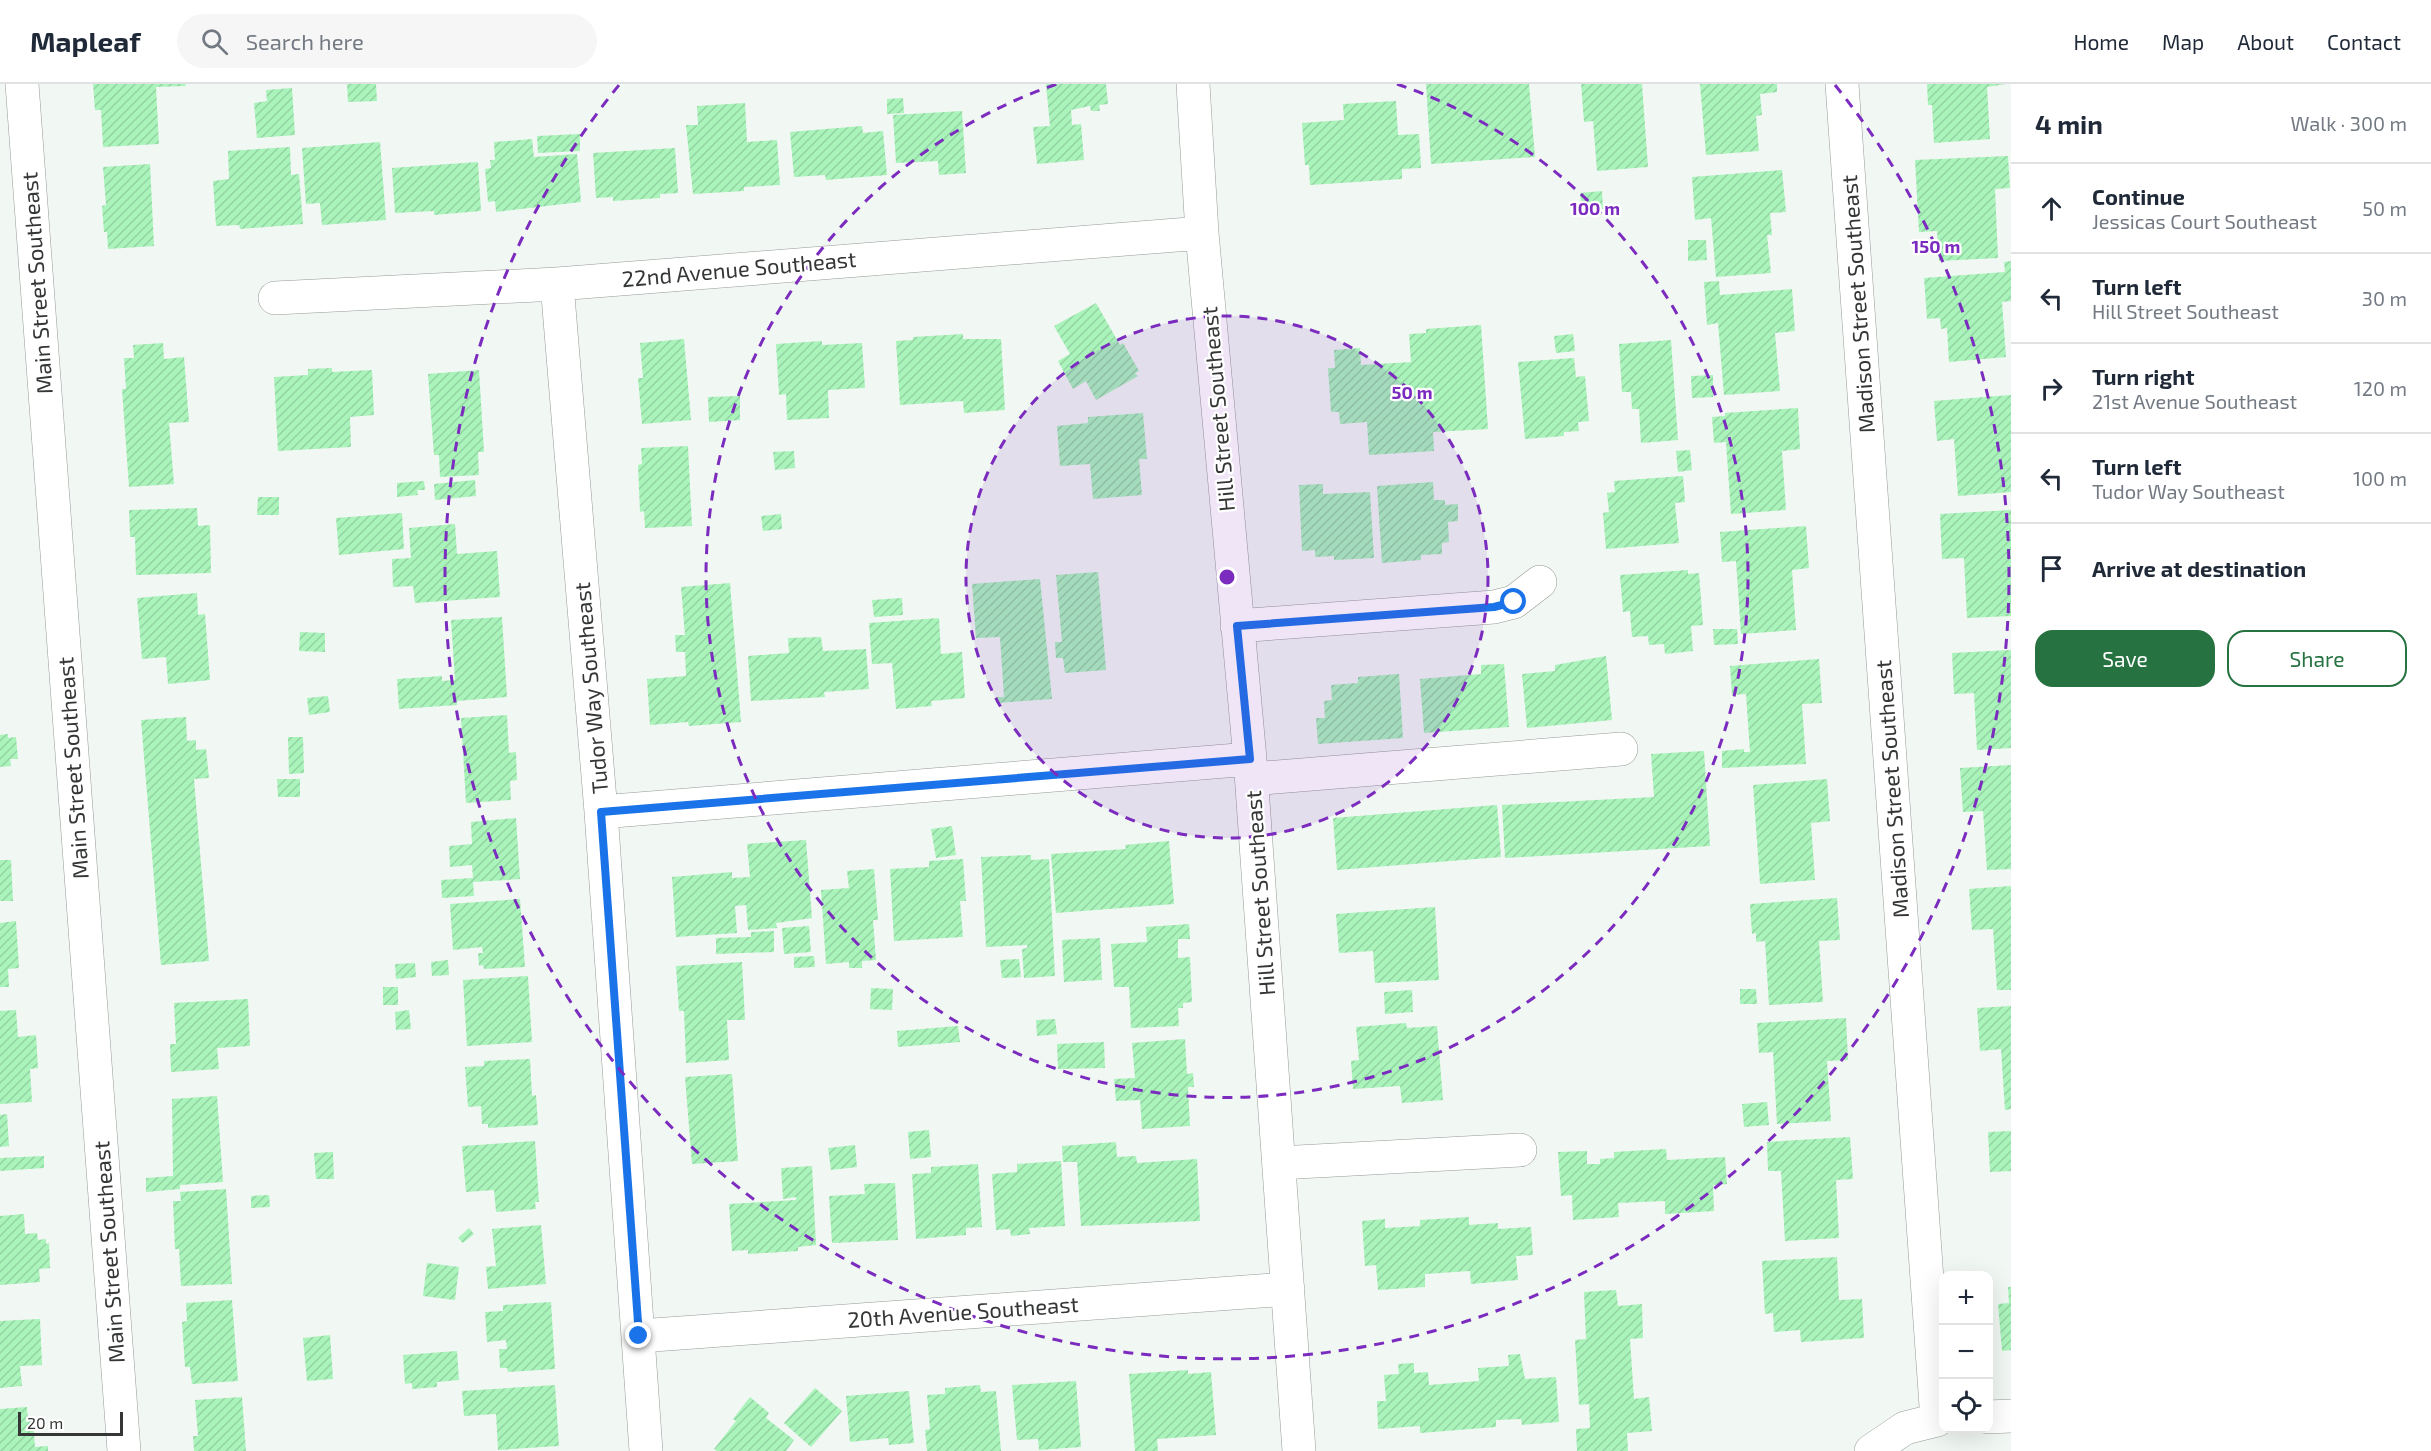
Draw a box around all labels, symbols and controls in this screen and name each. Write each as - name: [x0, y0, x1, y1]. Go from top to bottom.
- search box: [177, 14, 597, 68]
- text: Mapleaf: [30, 24, 141, 58]
- icon: search: [198, 25, 231, 58]
- text: Search here: [246, 28, 364, 54]
- text: Home: [2073, 29, 2129, 54]
- text: Map: [2162, 29, 2204, 54]
- text: About: [2237, 29, 2294, 54]
- text: Contact: [2327, 29, 2401, 54]
- text: 4 min: [2035, 108, 2103, 139]
- text: Walk · 300 m: [2291, 111, 2407, 135]
- street label: Main Street Southeast: [15, 171, 57, 395]
- street label: Madison Street Southeast: [1835, 174, 1879, 434]
- text: Continue: [2092, 183, 2185, 209]
- icon: ahead: [2035, 192, 2068, 225]
- text: 50 m: [2362, 196, 2407, 220]
- text: 100 m: [1570, 197, 1620, 219]
- text: Jessicas Court Southeast: [2092, 209, 2317, 233]
- text: 150 m: [1912, 235, 1960, 257]
- street label: 22nd Avenue Southeast: [621, 245, 857, 291]
- text: Turn left: [2092, 273, 2181, 299]
- icon: left: [2035, 282, 2068, 315]
- text: 30 m: [2362, 286, 2407, 310]
- text: Hill Street Southeast: [2092, 299, 2279, 323]
- street label: Hill Street Southeast: [1195, 306, 1239, 513]
- text: Turn right: [2092, 363, 2194, 389]
- icon: right: [2035, 372, 2068, 405]
- text: 120 m: [2354, 376, 2407, 400]
- text: 50 m: [1391, 381, 1433, 403]
- text: 21st Avenue Southeast: [2092, 389, 2297, 413]
- text: Turn left: [2092, 453, 2181, 479]
- icon: left: [2035, 462, 2068, 495]
- text: 100 m: [2353, 466, 2407, 490]
- text: Tudor Way Southeast: [2092, 479, 2285, 503]
- icon: arrive: [2035, 552, 2068, 585]
- text: Arrive at destination: [2092, 555, 2306, 581]
- centre of rings: [1217, 567, 1237, 587]
- street label: Tudor Way Southeast: [568, 581, 612, 795]
- route start: [1500, 588, 1526, 614]
- button: Save: [2035, 630, 2215, 687]
- button: Share: [2227, 630, 2407, 687]
- street label: Main Street Southeast: [51, 656, 93, 880]
- street label: Madison Street Southeast: [1869, 659, 1913, 919]
- street label: Hill Street Southeast: [1239, 790, 1279, 997]
- street label: Main Street Southeast: [87, 1140, 129, 1364]
- map controls: [1939, 1271, 1993, 1433]
- button: +: [1939, 1271, 1993, 1325]
- street label: 20th Avenue Southeast: [846, 1290, 1079, 1332]
- route end: [625, 1322, 651, 1348]
- button: −: [1939, 1325, 1993, 1379]
- button: locate: [1939, 1379, 1993, 1433]
- scale bar: [18, 1409, 123, 1436]
- text: 20 m: [27, 1413, 63, 1432]

